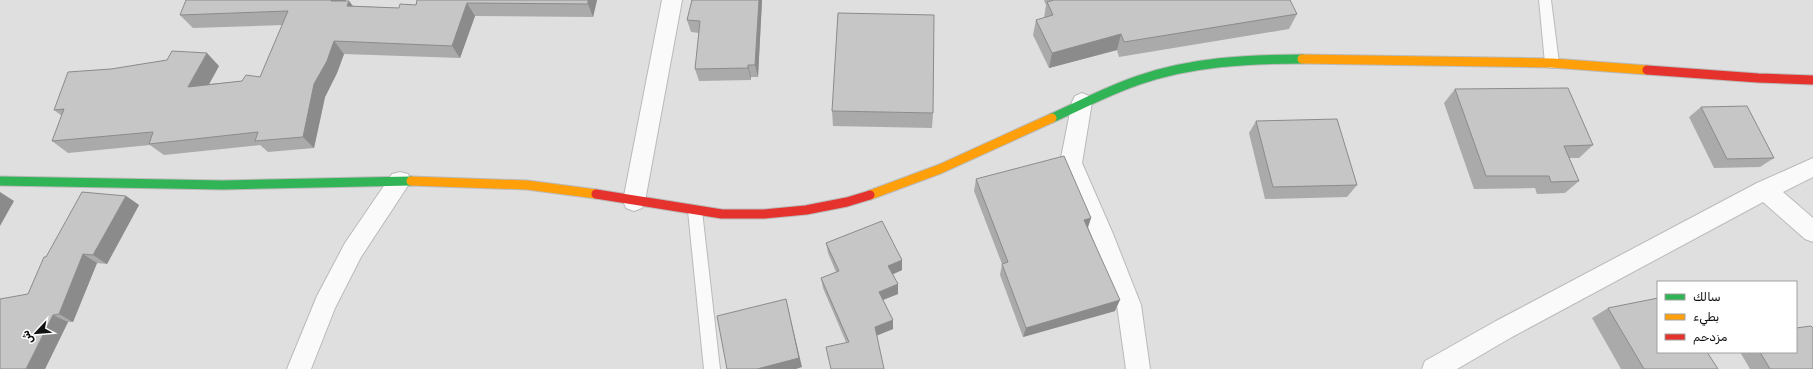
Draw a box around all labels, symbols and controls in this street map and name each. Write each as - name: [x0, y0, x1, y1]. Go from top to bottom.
- legend: [1657, 281, 1797, 353]
- text: سالك: [1693, 290, 1721, 304]
- text: بطيء: [1693, 310, 1719, 326]
- north arrow: [16, 313, 56, 353]
- text: ش: [19, 328, 36, 346]
- text: مزدحم: [1693, 330, 1728, 345]

